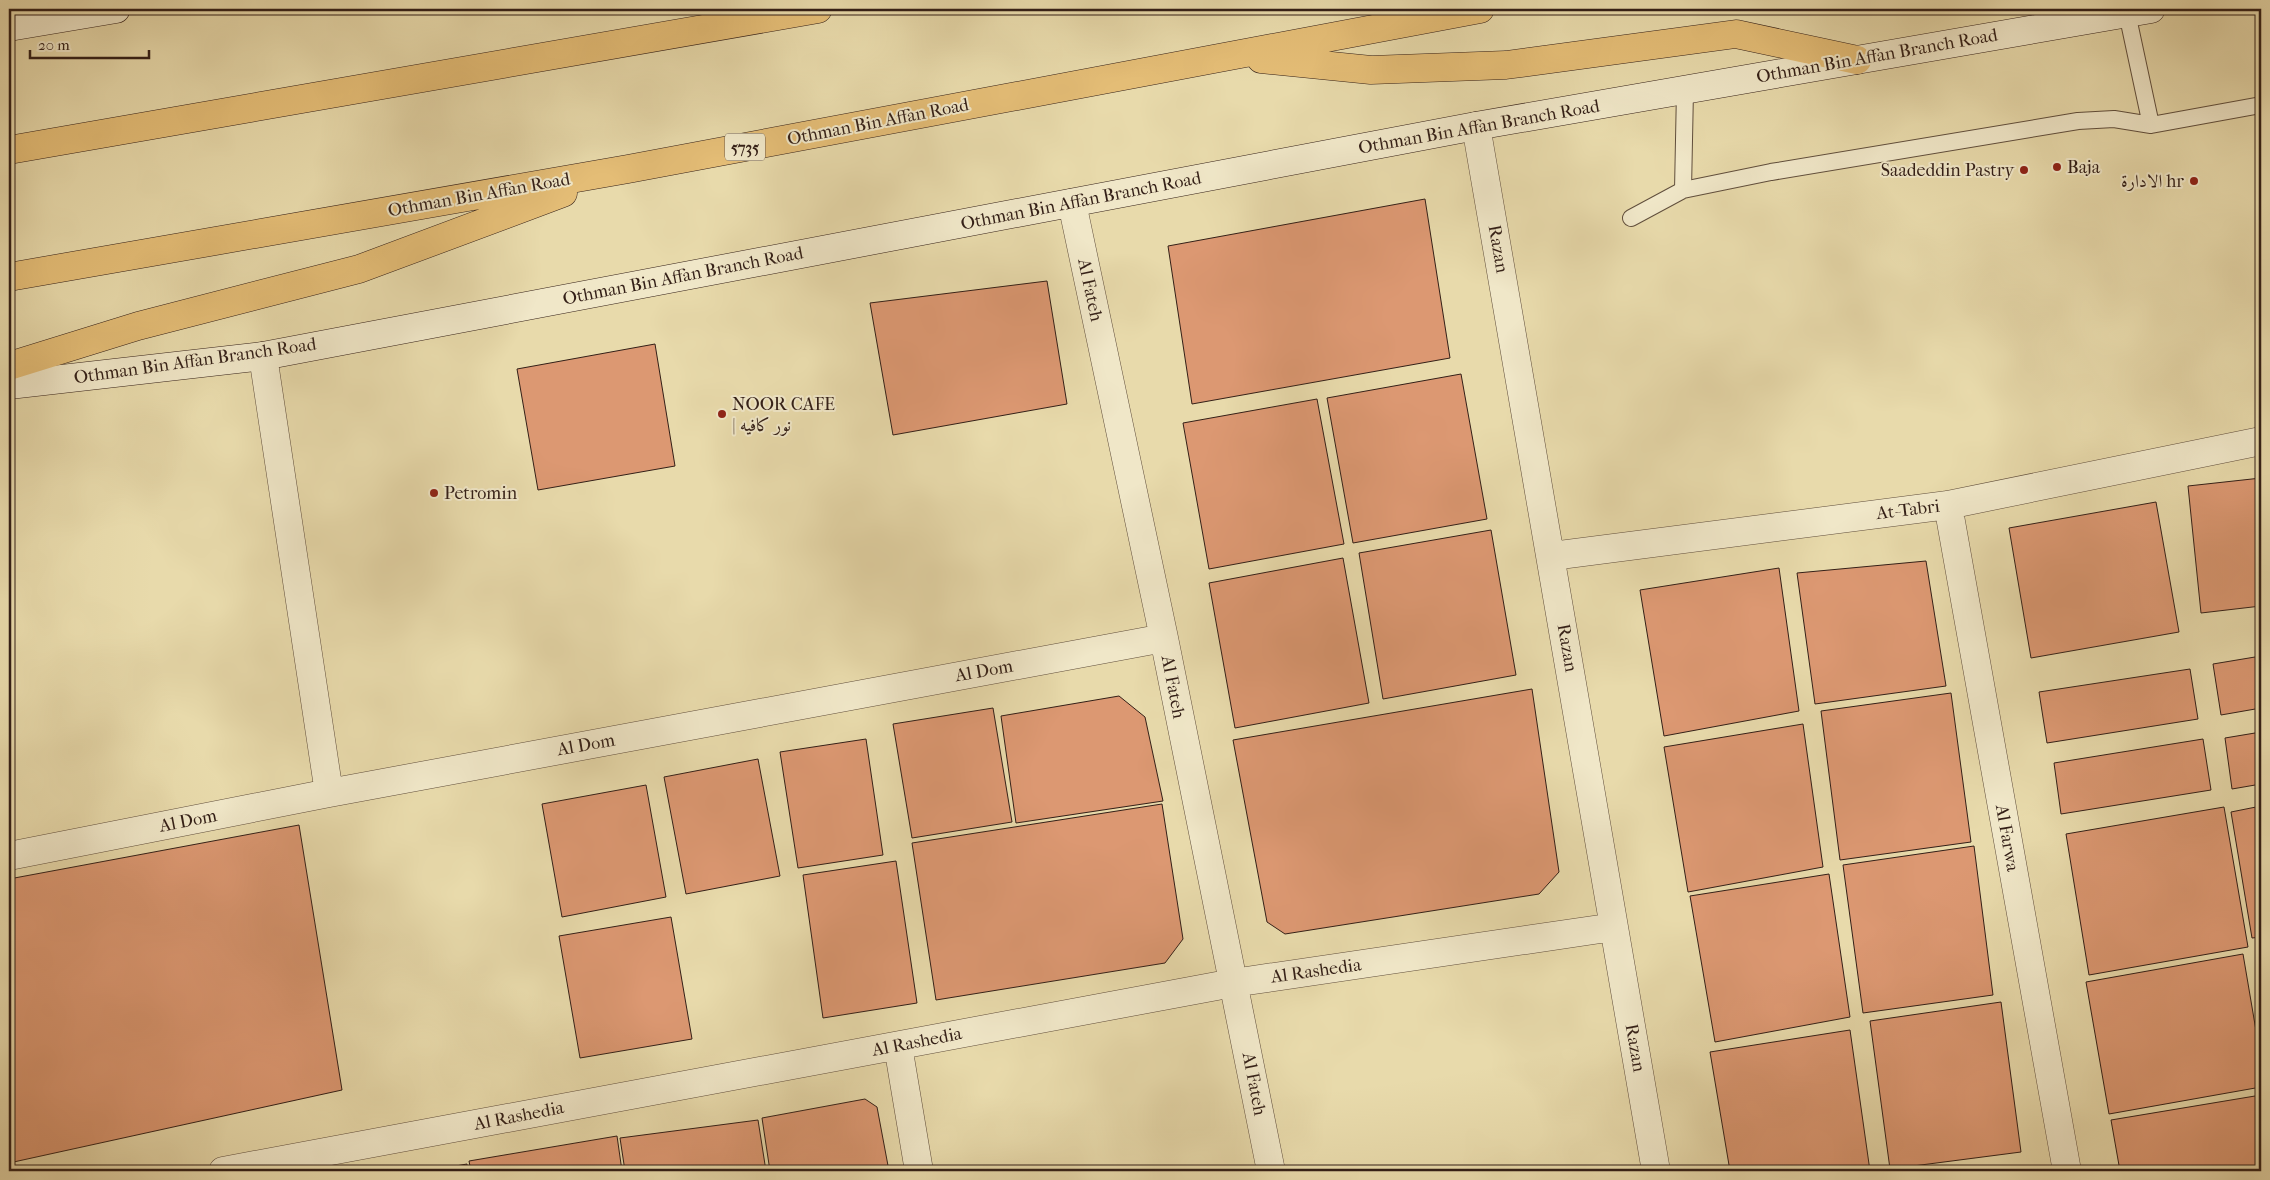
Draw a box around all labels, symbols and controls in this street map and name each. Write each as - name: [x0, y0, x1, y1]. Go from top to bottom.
- street label: Othman Bin Affan Branch Road: [1755, 24, 1999, 88]
- scale bar: [30, 28, 149, 60]
- text: 20 m: [38, 36, 70, 54]
- street label: Othman Bin Affan Road: [785, 94, 971, 150]
- street label: Othman Bin Affan Branch Road: [1357, 95, 1601, 159]
- road number: 5735: [725, 134, 765, 160]
- place label: Baja: [2067, 157, 2101, 178]
- place label: Saadeddin Pastry: [1881, 160, 2015, 181]
- marker: Baja: [2051, 161, 2063, 173]
- marker: Saadeddin Pastry: [2018, 164, 2030, 176]
- street label: Othman Bin Affan Branch Road: [959, 167, 1203, 235]
- street label: Othman Bin Affan Road: [386, 169, 572, 221]
- place label: الادارة hr: [2121, 171, 2184, 192]
- marker: الادارة hr: [2188, 175, 2200, 187]
- street label: Razan: [1483, 223, 1513, 275]
- street label: Othman Bin Affan Branch Road: [561, 242, 805, 310]
- street label: Al Fateh: [1073, 256, 1107, 323]
- street label: Othman Bin Affan Branch Road: [72, 334, 318, 388]
- place label: NOOR CAFE | نور كافيه: [732, 394, 835, 436]
- marker: NOOR CAFE | نور كافيه: [716, 408, 728, 420]
- place label: Petromin: [444, 483, 518, 504]
- marker: Petromin: [428, 487, 440, 499]
- street label: At-Tabri: [1874, 496, 1942, 524]
- street label: Razan: [1552, 622, 1582, 674]
- street label: Al Fateh: [1156, 653, 1189, 720]
- street label: Al Dom: [953, 656, 1015, 687]
- street label: Al Dom: [555, 730, 617, 761]
- street label: Al Farwa: [1991, 802, 2023, 874]
- street label: Al Dom: [156, 805, 219, 837]
- street label: Al Rashedia: [1268, 954, 1363, 988]
- street label: Razan: [1620, 1022, 1650, 1074]
- street label: Al Rashedia: [869, 1023, 964, 1061]
- street label: Al Fateh: [1237, 1050, 1270, 1117]
- street label: Al Rashedia: [471, 1097, 566, 1135]

